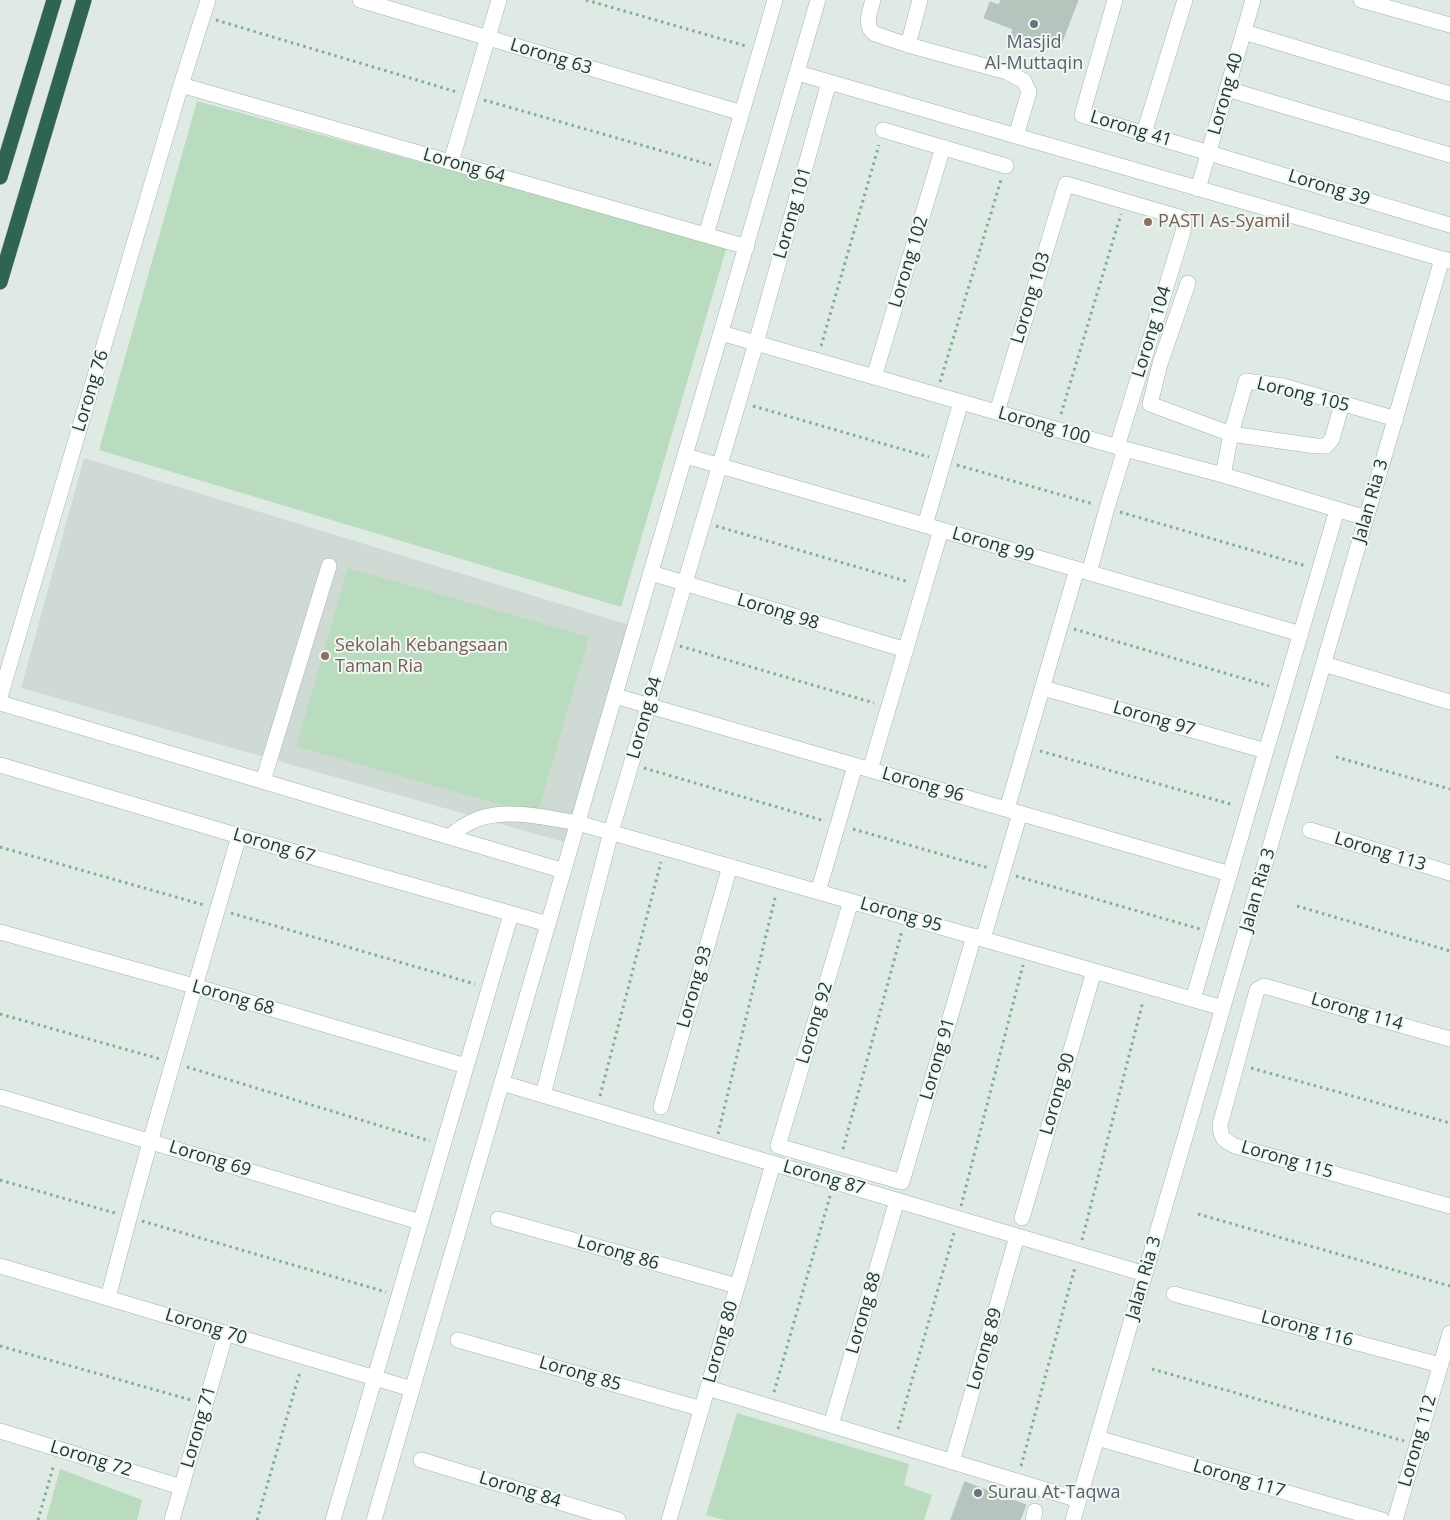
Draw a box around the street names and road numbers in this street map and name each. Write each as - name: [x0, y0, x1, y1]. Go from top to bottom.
- street label: Lorong 63: [507, 34, 595, 80]
- street label: Lorong 40: [1204, 50, 1248, 138]
- street label: Lorong 41: [1087, 106, 1175, 152]
- street label: Lorong 64: [420, 144, 508, 188]
- street label: Lorong 101: [770, 164, 816, 262]
- street label: Lorong 39: [1285, 165, 1373, 211]
- street label: Lorong 102: [885, 214, 933, 310]
- street label: Lorong 103: [1007, 250, 1055, 346]
- street label: Lorong 104: [1128, 284, 1176, 380]
- street label: Lorong 76: [68, 347, 114, 435]
- street label: Lorong 105: [1254, 373, 1352, 417]
- street label: Lorong 100: [995, 403, 1093, 449]
- street label: Jalan Ria 3: [1349, 457, 1393, 545]
- street label: Lorong 99: [949, 523, 1037, 567]
- street label: Lorong 98: [734, 589, 822, 635]
- street label: Lorong 94: [623, 674, 667, 762]
- street label: Lorong 97: [1110, 697, 1198, 741]
- street label: Lorong 96: [879, 763, 967, 807]
- street label: Lorong 67: [230, 824, 318, 868]
- street label: Lorong 113: [1332, 828, 1428, 876]
- street label: Jalan Ria 3: [1236, 846, 1280, 934]
- street label: Lorong 95: [857, 893, 945, 937]
- street label: Lorong 93: [673, 943, 717, 1031]
- street label: Lorong 68: [189, 976, 277, 1020]
- street label: Lorong 92: [792, 979, 838, 1067]
- street label: Lorong 114: [1308, 989, 1406, 1035]
- street label: Lorong 91: [916, 1015, 960, 1103]
- street label: Lorong 90: [1036, 1050, 1080, 1138]
- street label: Lorong 69: [166, 1136, 254, 1182]
- street label: Lorong 115: [1238, 1137, 1336, 1183]
- street label: Lorong 87: [780, 1156, 868, 1200]
- street label: Lorong 86: [574, 1231, 662, 1275]
- street label: Jalan Ria 3: [1122, 1234, 1166, 1322]
- street label: Lorong 88: [842, 1269, 886, 1357]
- street label: Lorong 80: [699, 1298, 743, 1386]
- street label: Lorong 70: [162, 1304, 250, 1350]
- street label: Lorong 89: [963, 1305, 1007, 1393]
- street label: Lorong 116: [1258, 1306, 1356, 1352]
- street label: Lorong 85: [536, 1352, 624, 1396]
- street label: Lorong 71: [177, 1383, 221, 1471]
- street label: Lorong 112: [1395, 1392, 1441, 1490]
- street label: Lorong 72: [47, 1436, 135, 1482]
- street label: Lorong 117: [1190, 1456, 1288, 1502]
- street label: Lorong 84: [476, 1467, 564, 1513]

